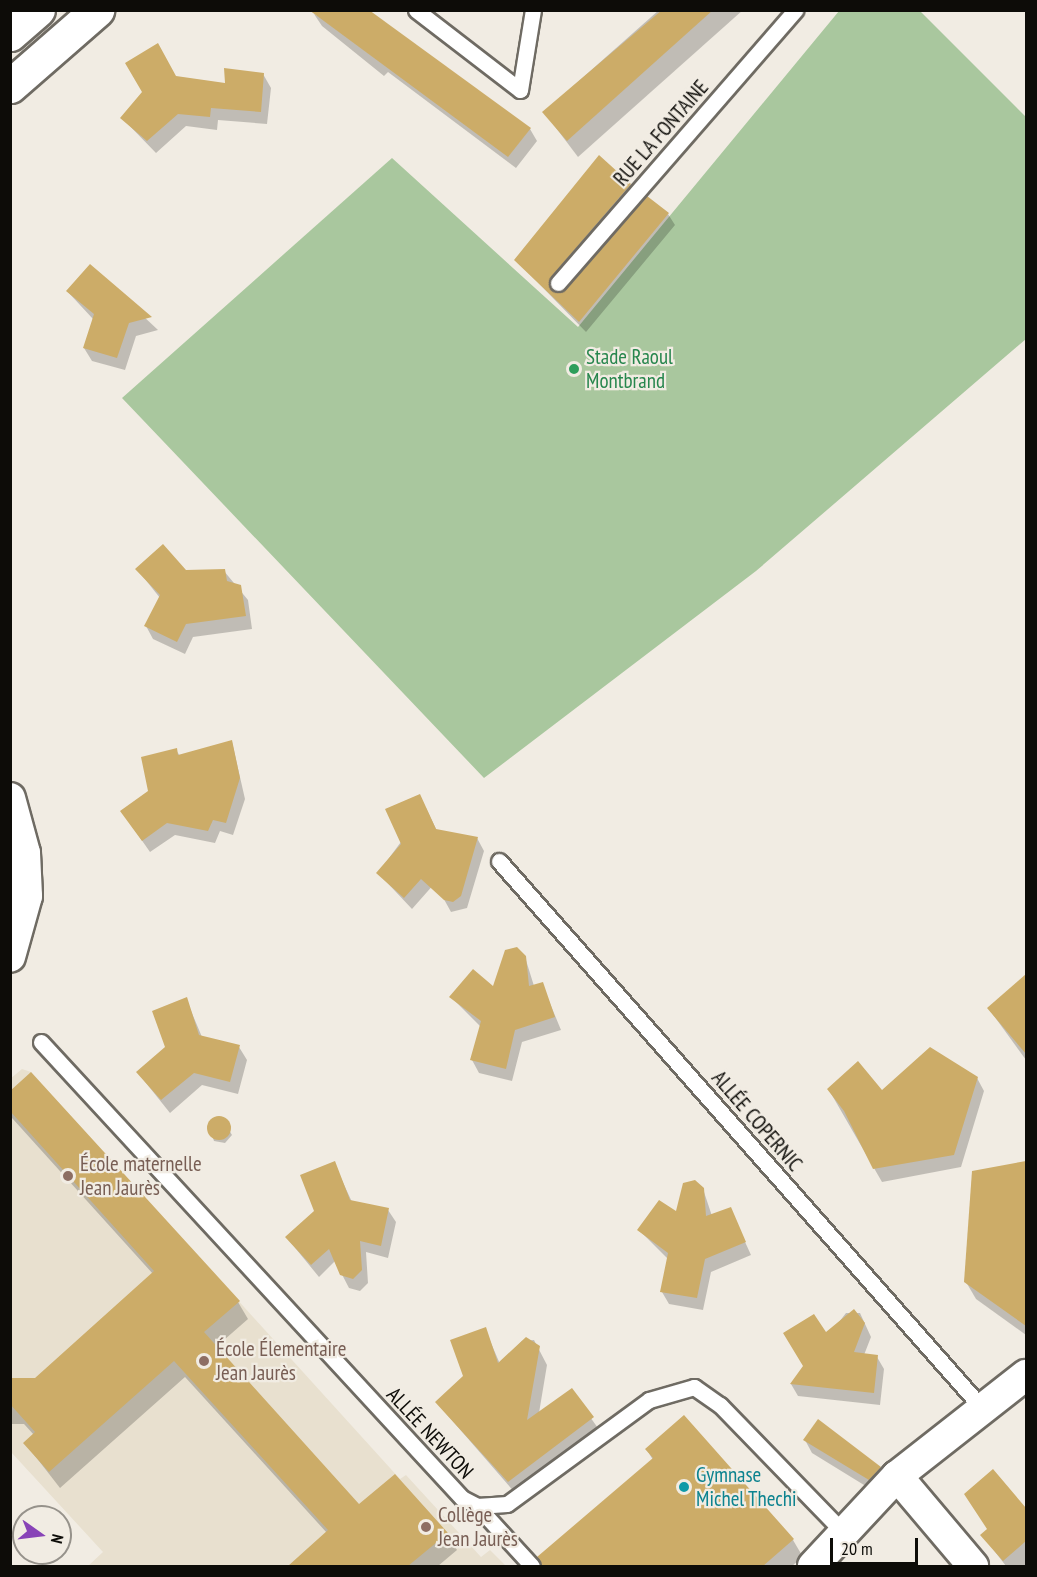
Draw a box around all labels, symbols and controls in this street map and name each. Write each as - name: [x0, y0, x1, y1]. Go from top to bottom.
- street label: RUE LA FONTAINE: [608, 75, 714, 191]
- place label: Stade Raoul Montbrand: [586, 344, 673, 394]
- marker: Stade Raoul Montbrand: [567, 362, 581, 376]
- street label: ALLÉE COPERNIC: [707, 1066, 807, 1176]
- place label: École maternelle Jean Jaurès: [80, 1151, 202, 1201]
- marker: École maternelle Jean Jaurès: [61, 1169, 75, 1183]
- place label: École Élementaire Jean Jaurès: [216, 1336, 347, 1386]
- marker: École Élementaire Jean Jaurès: [197, 1354, 211, 1368]
- street label: ALLÉE NEWTON: [381, 1382, 479, 1484]
- place label: Gymnase Michel Thechi: [696, 1462, 797, 1512]
- marker: Gymnase Michel Thechi: [677, 1480, 691, 1494]
- place label: Collège Jean Jaurès: [438, 1502, 518, 1552]
- north arrow: [12, 1505, 72, 1565]
- marker: Collège Jean Jaurès: [419, 1520, 433, 1534]
- scale bar: [833, 1526, 922, 1564]
- text: N: [47, 1532, 68, 1545]
- text: 20 m: [841, 1537, 873, 1560]

